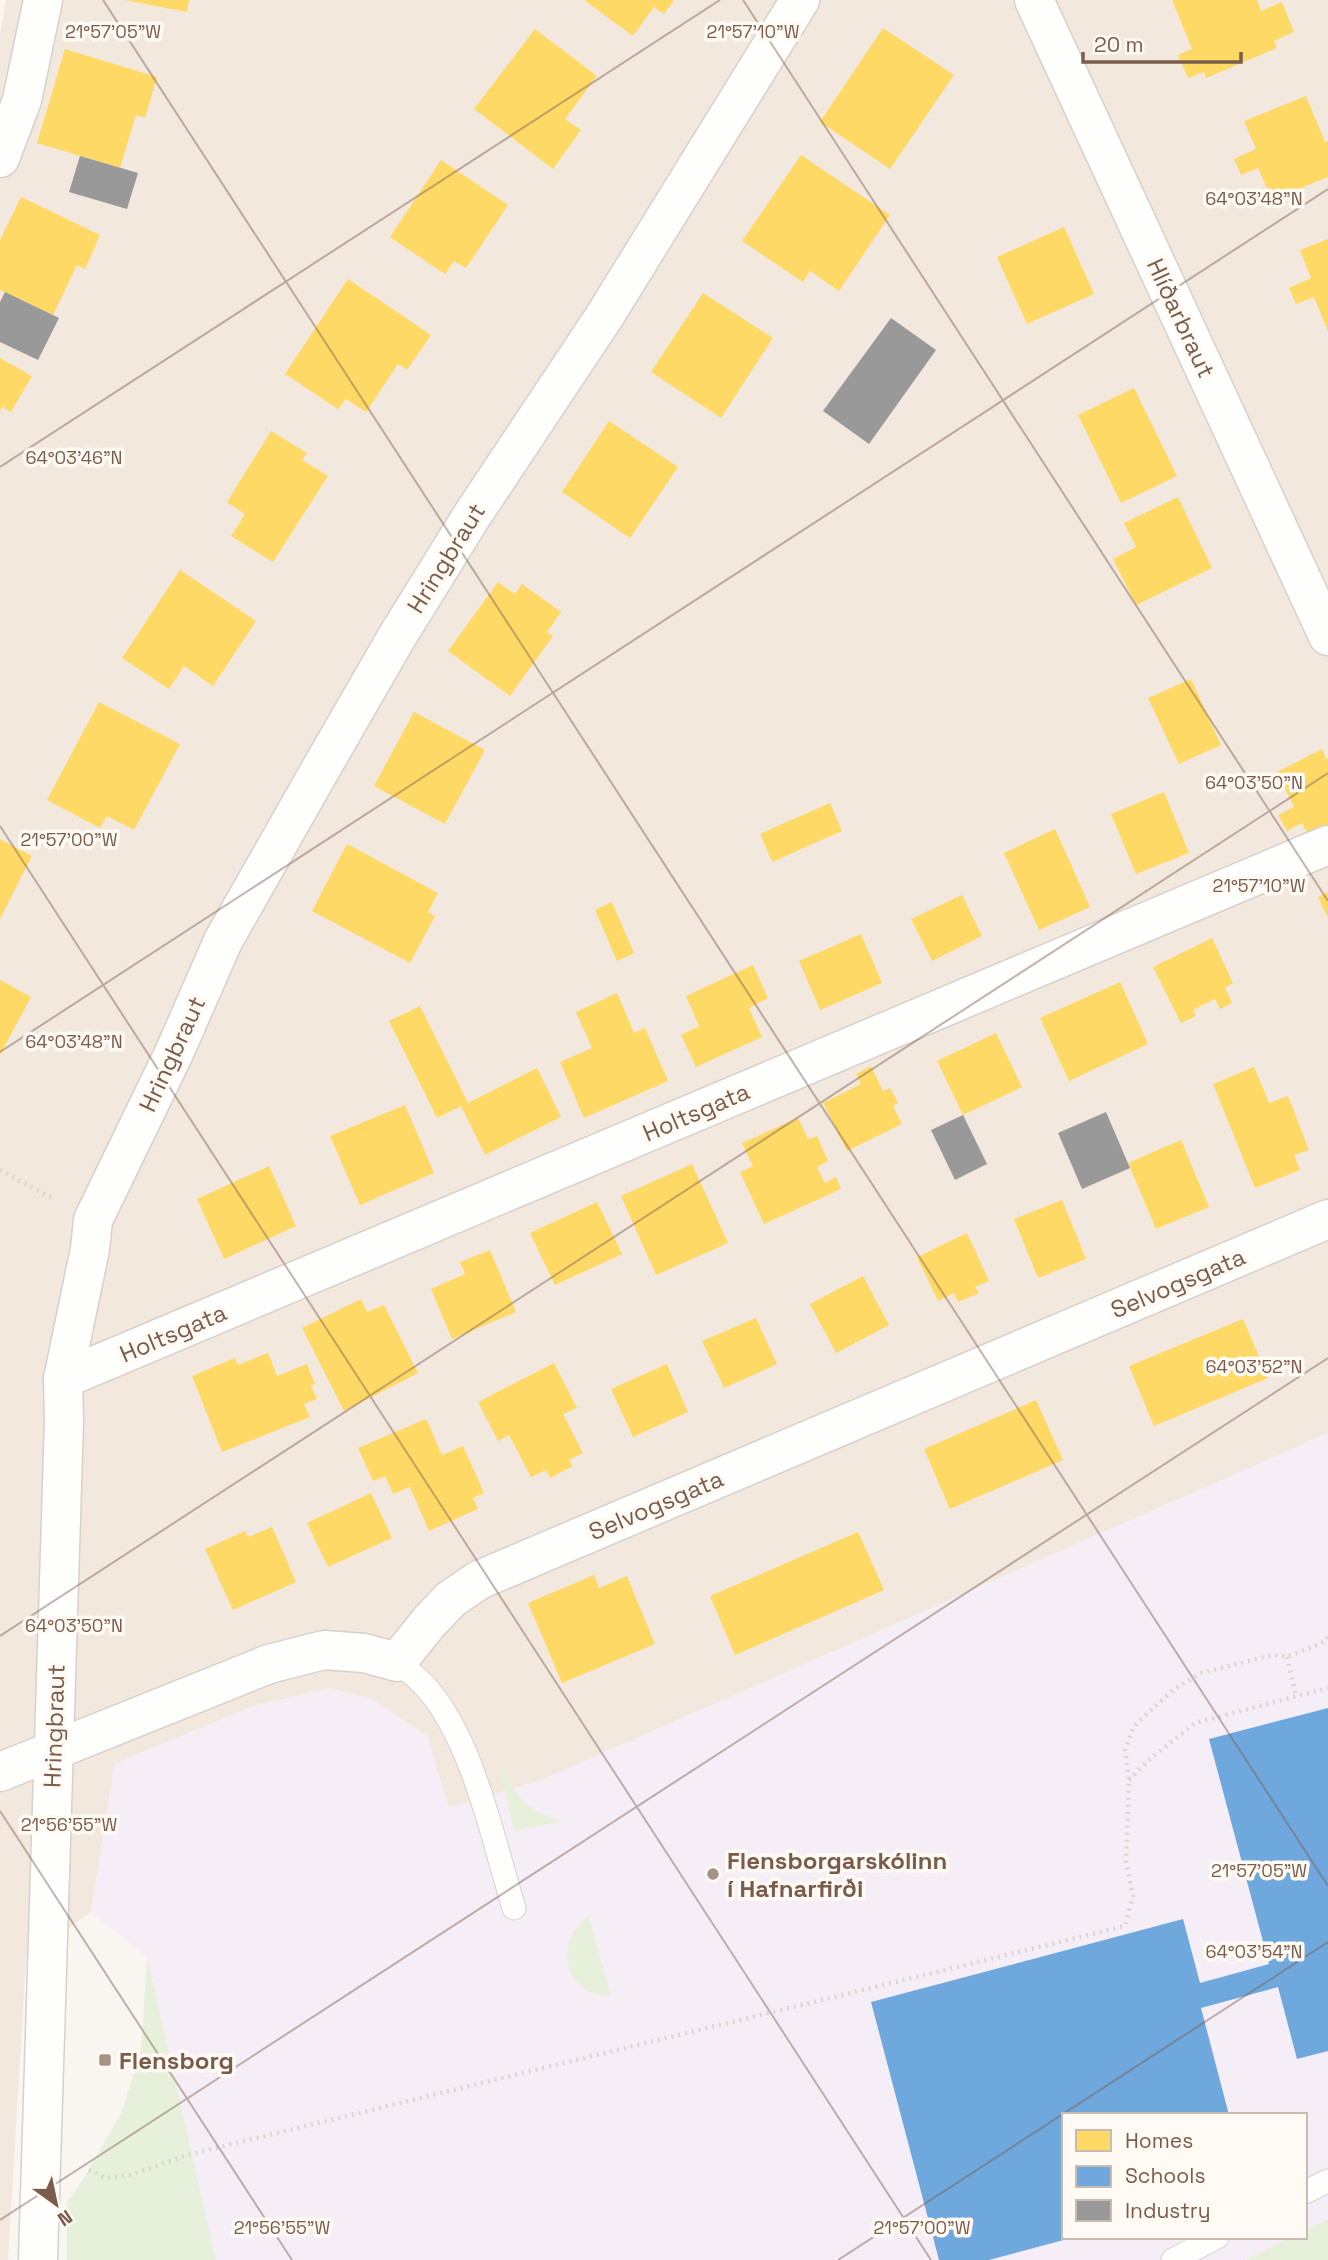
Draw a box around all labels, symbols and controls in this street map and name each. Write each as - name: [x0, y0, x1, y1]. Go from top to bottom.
- text: 21°57'05"W: [65, 20, 161, 43]
- text: 21°57'10"W: [707, 20, 800, 43]
- scale bar: [1083, 21, 1240, 65]
- text: 20 m: [1094, 31, 1144, 58]
- text: 64°03'48"N: [1205, 187, 1303, 210]
- street label: Hlíðarbraut: [1140, 253, 1222, 383]
- text: 64°03'46"N: [25, 446, 123, 469]
- street label: Hringbraut: [400, 497, 492, 619]
- text: 64°03'50"N: [1205, 771, 1303, 794]
- text: 21°57'00"W: [21, 828, 118, 851]
- text: 21°57'10"W: [1213, 874, 1306, 897]
- street label: Hringbraut: [132, 991, 212, 1117]
- text: 64°03'48"N: [25, 1030, 123, 1053]
- street label: Holtsgata: [638, 1076, 754, 1148]
- street label: Selvogsgata: [1106, 1241, 1250, 1325]
- street label: Holtsgata: [115, 1297, 231, 1369]
- text: 64°03'52"N: [1205, 1355, 1303, 1378]
- street label: Selvogsgata: [584, 1463, 728, 1547]
- text: 64°03'50"N: [25, 1614, 123, 1637]
- street label: Hringbraut: [36, 1663, 72, 1789]
- text: 21°56'55"W: [21, 1813, 118, 1836]
- place label: Flensborgarskólinn í Hafnarfirði: [727, 1845, 947, 1904]
- text: 21°57'05"W: [1211, 1859, 1307, 1882]
- marker: Flensborgarskólinn í Hafnarfirði: [705, 1866, 721, 1882]
- text: 64°03'54"N: [1205, 1940, 1303, 1963]
- place label: Flensborg: [119, 2045, 234, 2076]
- marker: Flensborg: [97, 2052, 113, 2068]
- legend: [1062, 2113, 1307, 2239]
- text: Homes: [1125, 2127, 1193, 2154]
- text: Schools: [1125, 2162, 1205, 2189]
- north arrow: [21, 2169, 91, 2239]
- text: Industry: [1125, 2197, 1211, 2224]
- text: N: [53, 2204, 77, 2232]
- text: 21°56'55"W: [234, 2216, 331, 2239]
- text: 21°57'00"W: [874, 2216, 971, 2239]

